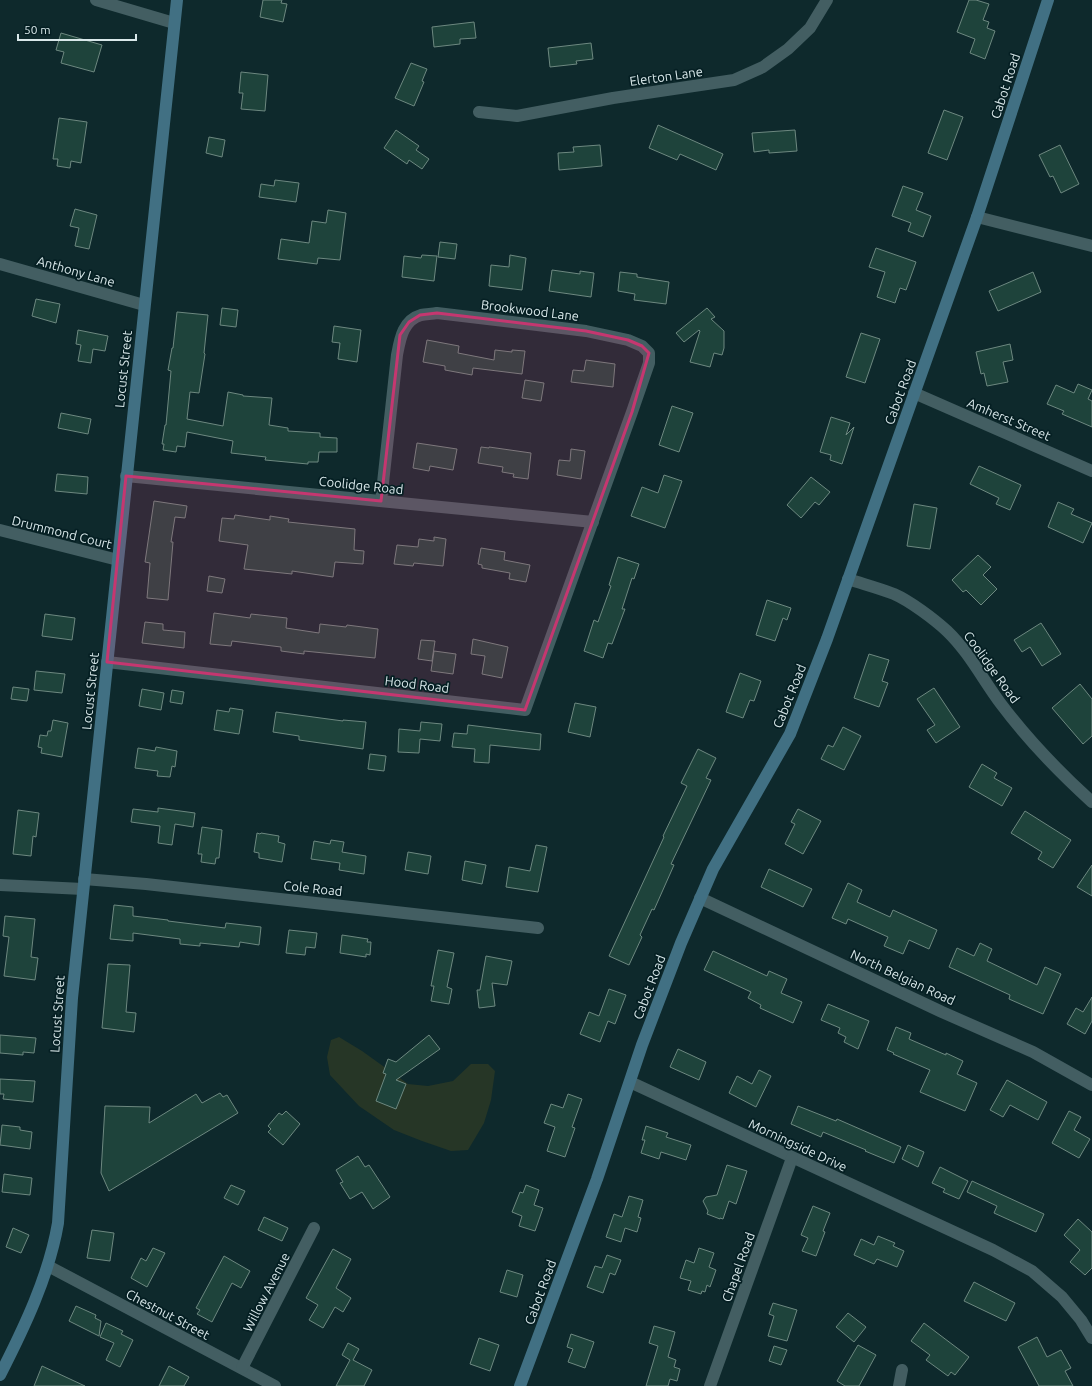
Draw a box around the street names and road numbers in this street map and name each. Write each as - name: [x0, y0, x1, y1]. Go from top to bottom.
- street label: Cabot Road: [988, 52, 1022, 120]
- street label: Elerton Lane: [628, 64, 704, 88]
- street label: Anthony Lane: [35, 253, 117, 289]
- street label: Brookwood Lane: [480, 297, 580, 323]
- street label: Locust Street: [112, 330, 134, 408]
- street label: Cabot Road: [882, 358, 918, 426]
- street label: Amherst Street: [965, 395, 1053, 443]
- street label: Coolidge Road: [318, 474, 404, 496]
- street label: Drummond Court: [11, 513, 113, 551]
- street label: Coolidge Road: [961, 629, 1023, 705]
- street label: Locust Street: [79, 652, 101, 730]
- street label: Cabot Road: [770, 662, 808, 730]
- street label: Hood Road: [384, 673, 450, 695]
- street label: Cole Road: [283, 878, 343, 898]
- street label: North Belgian Road: [848, 947, 958, 1007]
- street label: Cabot Road: [630, 953, 668, 1021]
- street label: Locust Street: [47, 975, 67, 1053]
- street label: Morningside Drive: [747, 1116, 849, 1174]
- street label: Chapel Road: [719, 1230, 757, 1304]
- street label: Willow Avenue: [240, 1250, 292, 1334]
- street label: Cabot Road: [522, 1258, 558, 1326]
- street label: Chestnut Street: [124, 1286, 212, 1342]

